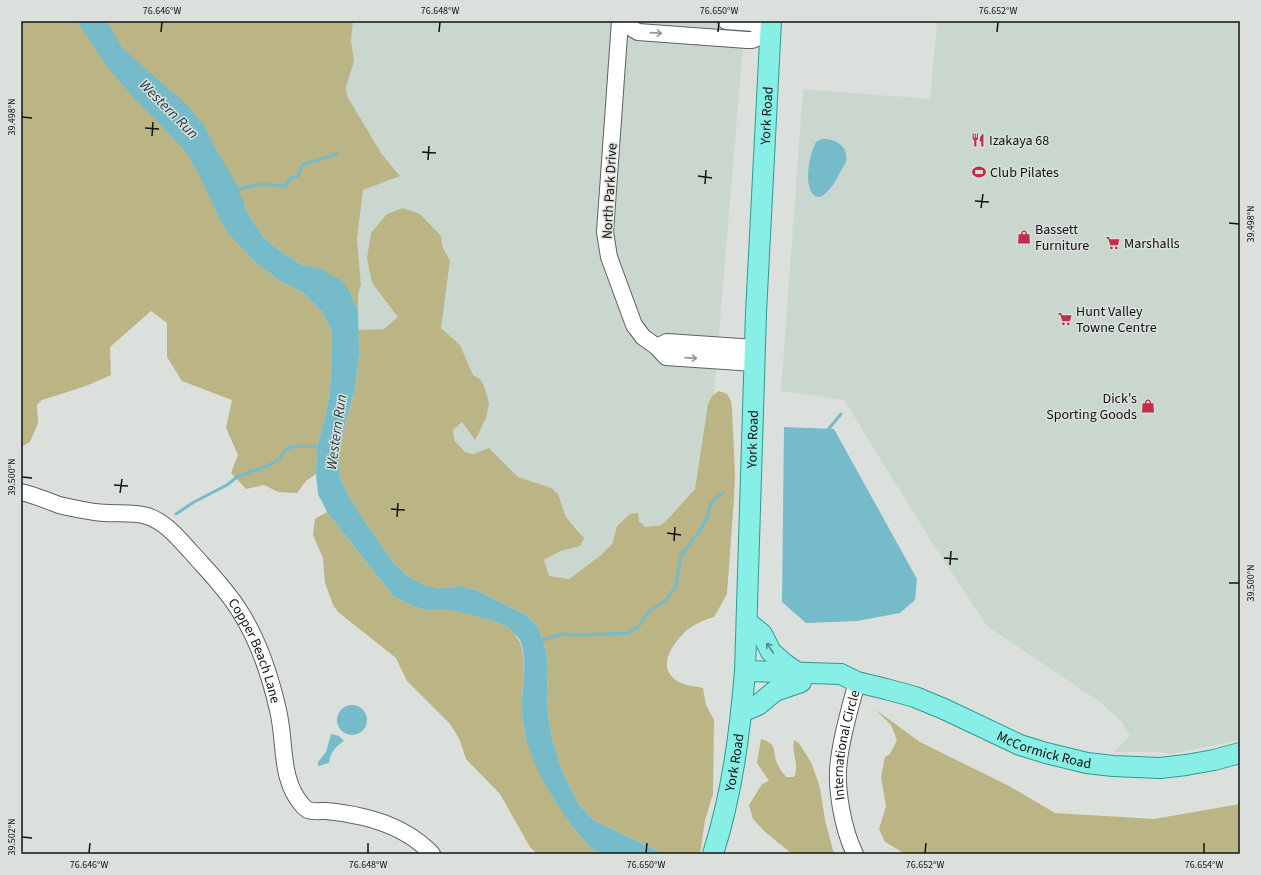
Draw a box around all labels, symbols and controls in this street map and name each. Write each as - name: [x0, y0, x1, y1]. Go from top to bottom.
- text: 76.646°W: [143, 4, 181, 18]
- text: 76.648°W: [421, 4, 459, 18]
- text: 76.650°W: [700, 4, 738, 18]
- text: 76.652°W: [979, 4, 1017, 18]
- one-way arrow: [649, 30, 662, 37]
- water label: Western Run: [134, 75, 203, 144]
- street label: York Road: [756, 86, 779, 146]
- text: 39.498°N: [5, 98, 19, 136]
- place label: Izakaya 68: [989, 131, 1049, 151]
- restaurant icon: Izakaya 68: [970, 132, 986, 148]
- street label: North Park Drive: [598, 143, 622, 239]
- place label: Club Pilates: [990, 163, 1059, 183]
- sports icon: Club Pilates: [971, 164, 987, 180]
- text: 39.498°N: [1244, 205, 1258, 243]
- place label: Bassett Furniture: [1035, 220, 1089, 256]
- shop icon: Bassett Furniture: [1016, 229, 1032, 245]
- place label: Marshalls: [1124, 234, 1180, 254]
- supermarket icon: Marshalls: [1105, 235, 1121, 251]
- place label: Hunt Valley Towne Centre: [1076, 302, 1157, 338]
- supermarket icon: Hunt Valley Towne Centre: [1057, 311, 1073, 327]
- one-way arrow: [684, 355, 697, 362]
- place label: Dick's Sporting Goods: [1046, 389, 1137, 425]
- water label: Western Run: [321, 393, 352, 471]
- shop icon: Dick's Sporting Goods: [1140, 398, 1156, 414]
- street label: York Road: [742, 410, 764, 470]
- text: 39.500°N: [5, 458, 19, 496]
- text: 39.500°N: [1244, 564, 1258, 602]
- street label: Copper Beach Lane: [223, 594, 285, 706]
- one-way arrow: [766, 643, 774, 654]
- street label: International Circle: [829, 688, 865, 802]
- street label: McCormick Road: [993, 726, 1092, 774]
- street label: York Road: [720, 732, 749, 794]
- text: 39.502°N: [5, 818, 19, 856]
- text: 76.646°W: [70, 858, 108, 872]
- text: 76.648°W: [349, 858, 387, 872]
- text: 76.650°W: [627, 858, 665, 872]
- text: 76.652°W: [906, 858, 944, 872]
- text: 76.654°W: [1185, 858, 1223, 872]

